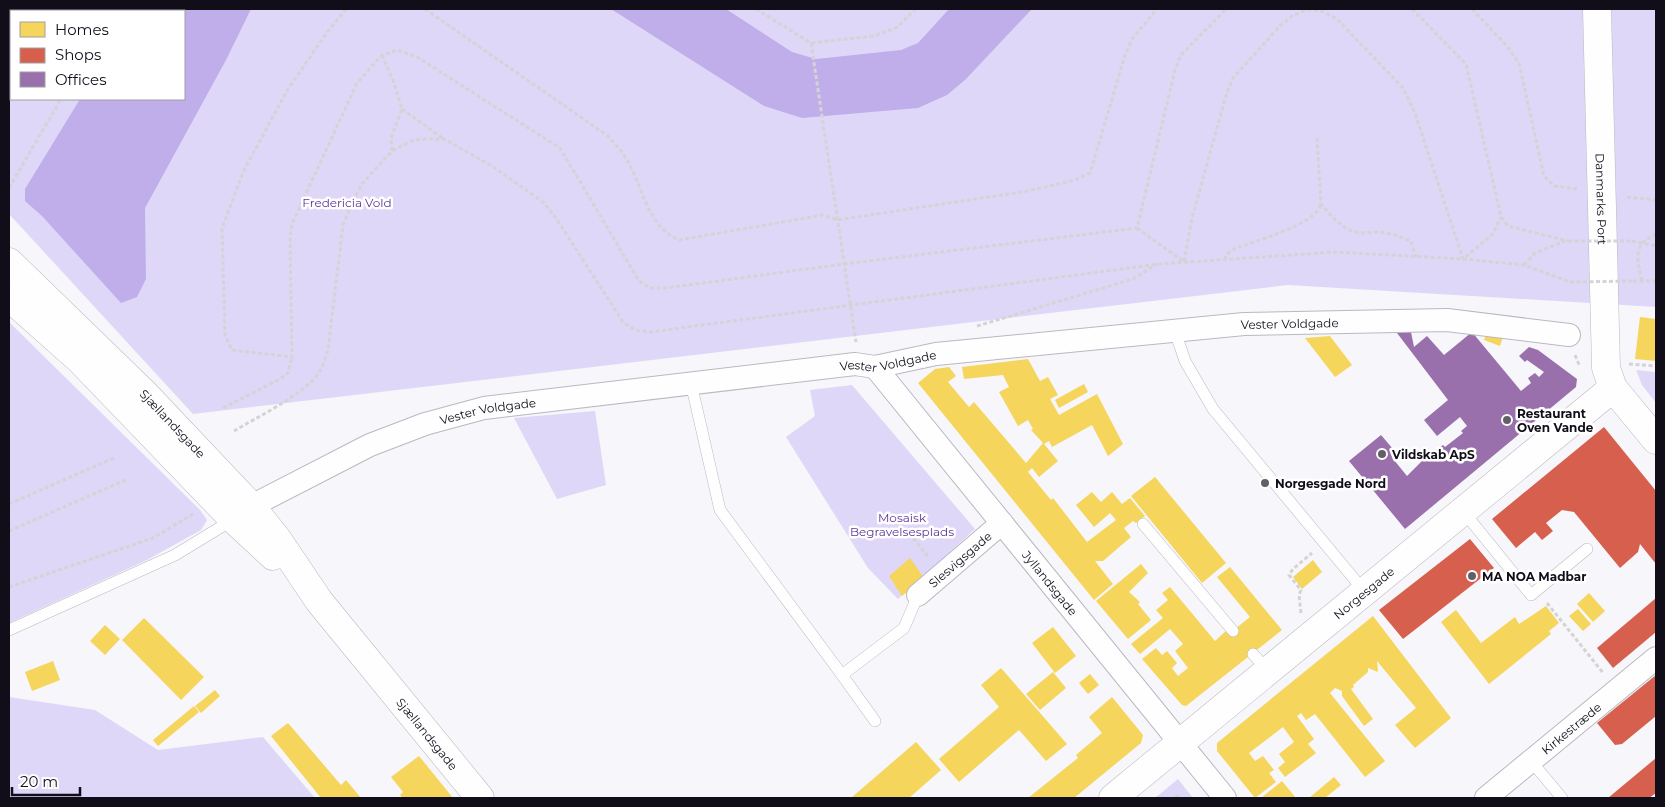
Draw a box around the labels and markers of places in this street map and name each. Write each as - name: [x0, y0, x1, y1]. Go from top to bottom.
- place label: Restaurant Oven Vande: [1517, 406, 1594, 435]
- marker: Restaurant Oven Vande: [1501, 414, 1513, 426]
- place label: Vildskab ApS: [1391, 447, 1475, 462]
- marker: Vildskab ApS: [1376, 448, 1388, 460]
- place label: Norgesgade Nord: [1275, 476, 1386, 491]
- marker: Norgesgade Nord: [1259, 477, 1271, 489]
- place label: MA NOA Madbar: [1482, 569, 1586, 584]
- marker: MA NOA Madbar: [1466, 570, 1478, 582]

